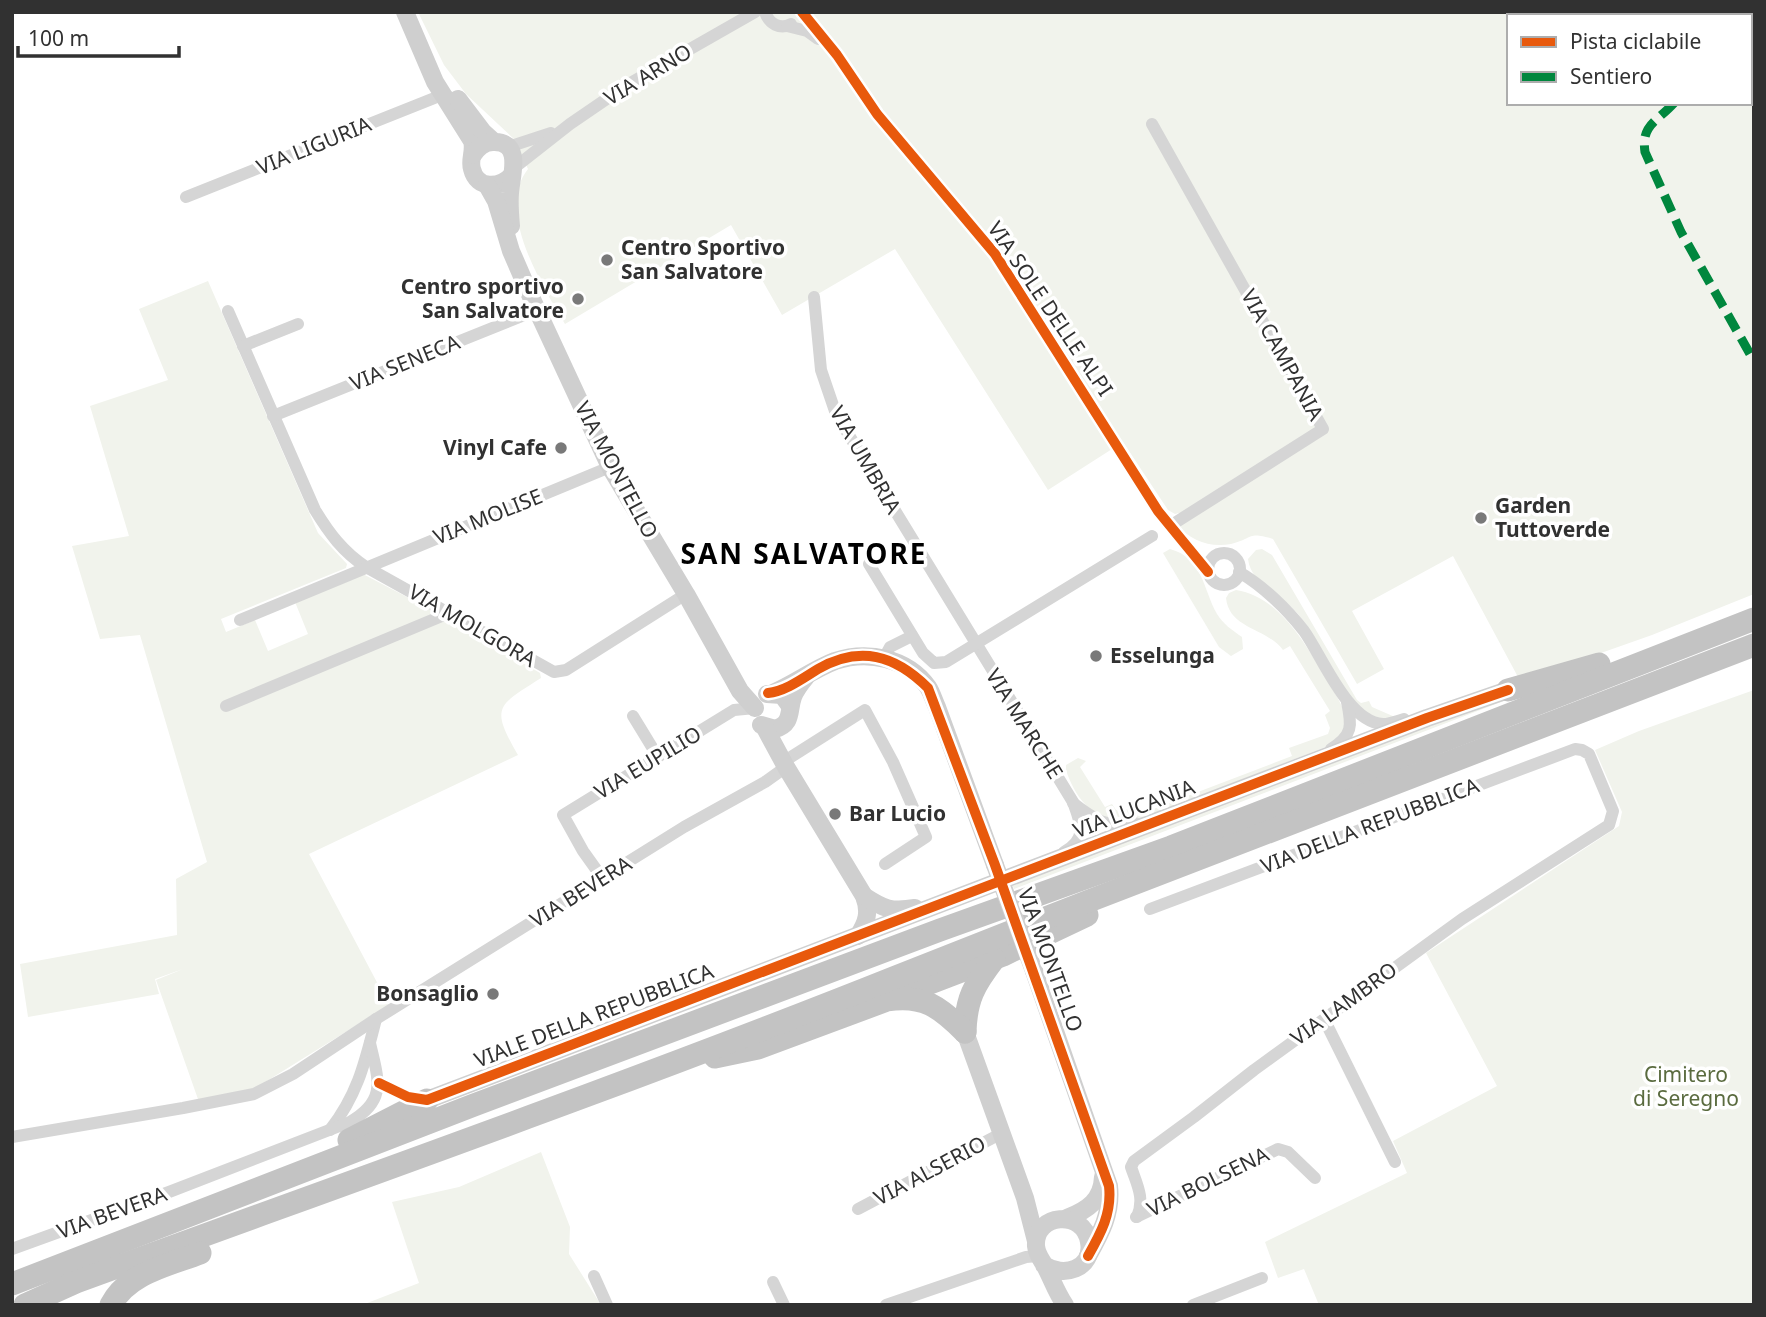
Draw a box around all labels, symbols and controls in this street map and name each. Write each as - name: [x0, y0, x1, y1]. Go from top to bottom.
- scale bar: [18, 14, 178, 58]
- legend: [1507, 14, 1752, 105]
- text: 100 m: [28, 24, 89, 52]
- text: Pista ciclabile: [1570, 27, 1701, 55]
- street label: VIA ARNO: [599, 37, 696, 111]
- text: Sentiero: [1570, 62, 1652, 90]
- street label: VIA LIGURIA: [252, 109, 375, 181]
- street label: VIA SOLE DELLE ALPI: [982, 216, 1120, 401]
- place label: Centro Sportivo San Salvatore: [621, 233, 785, 285]
- marker: Centro Sportivo San Salvatore: [599, 252, 615, 268]
- place label: Centro sportivo San Salvatore: [401, 272, 564, 324]
- street label: VIA CAMPANIA: [1235, 284, 1331, 426]
- marker: Centro sportivo San Salvatore: [570, 291, 586, 307]
- street label: VIA SENECA: [346, 327, 464, 397]
- street label: VIA MONTELLO: [569, 396, 665, 543]
- street label: VIA UMBRIA: [824, 400, 908, 519]
- place label: Vinyl Cafe: [443, 433, 547, 461]
- marker: Vinyl Cafe: [553, 440, 569, 456]
- street label: VIA MOLISE: [429, 481, 546, 551]
- place label: Garden Tuttoverde: [1495, 491, 1610, 543]
- marker: Garden Tuttoverde: [1473, 510, 1489, 526]
- district label: SAN SALVATORE: [680, 534, 928, 572]
- street label: VIA MOLGORA: [404, 577, 542, 673]
- place label: Esselunga: [1110, 641, 1215, 669]
- marker: Esselunga: [1088, 648, 1104, 664]
- street label: VIA MARCHE: [980, 663, 1070, 784]
- street label: VIA EUPILIO: [589, 719, 706, 805]
- street label: VIA DELLA REPUBBLICA: [1257, 770, 1483, 880]
- street label: VIA LUCANIA: [1069, 772, 1199, 844]
- place label: Bar Lucio: [849, 799, 946, 827]
- marker: Bar Lucio: [827, 806, 843, 822]
- street label: VIA BEVERA: [524, 849, 637, 933]
- street label: VIA MONTELLO: [1012, 884, 1090, 1036]
- street label: VIA LAMBRO: [1285, 955, 1402, 1051]
- street label: VIALE DELLA REPUBBLICA: [470, 956, 718, 1074]
- place label: Bonsaglio: [376, 979, 479, 1007]
- marker: Bonsaglio: [485, 986, 501, 1002]
- park label: Cimitero di Seregno: [1633, 1060, 1739, 1112]
- street label: VIA ALSERIO: [869, 1129, 990, 1211]
- street label: VIA BOLSENA: [1142, 1139, 1274, 1223]
- street label: VIA BEVERA: [53, 1179, 171, 1245]

